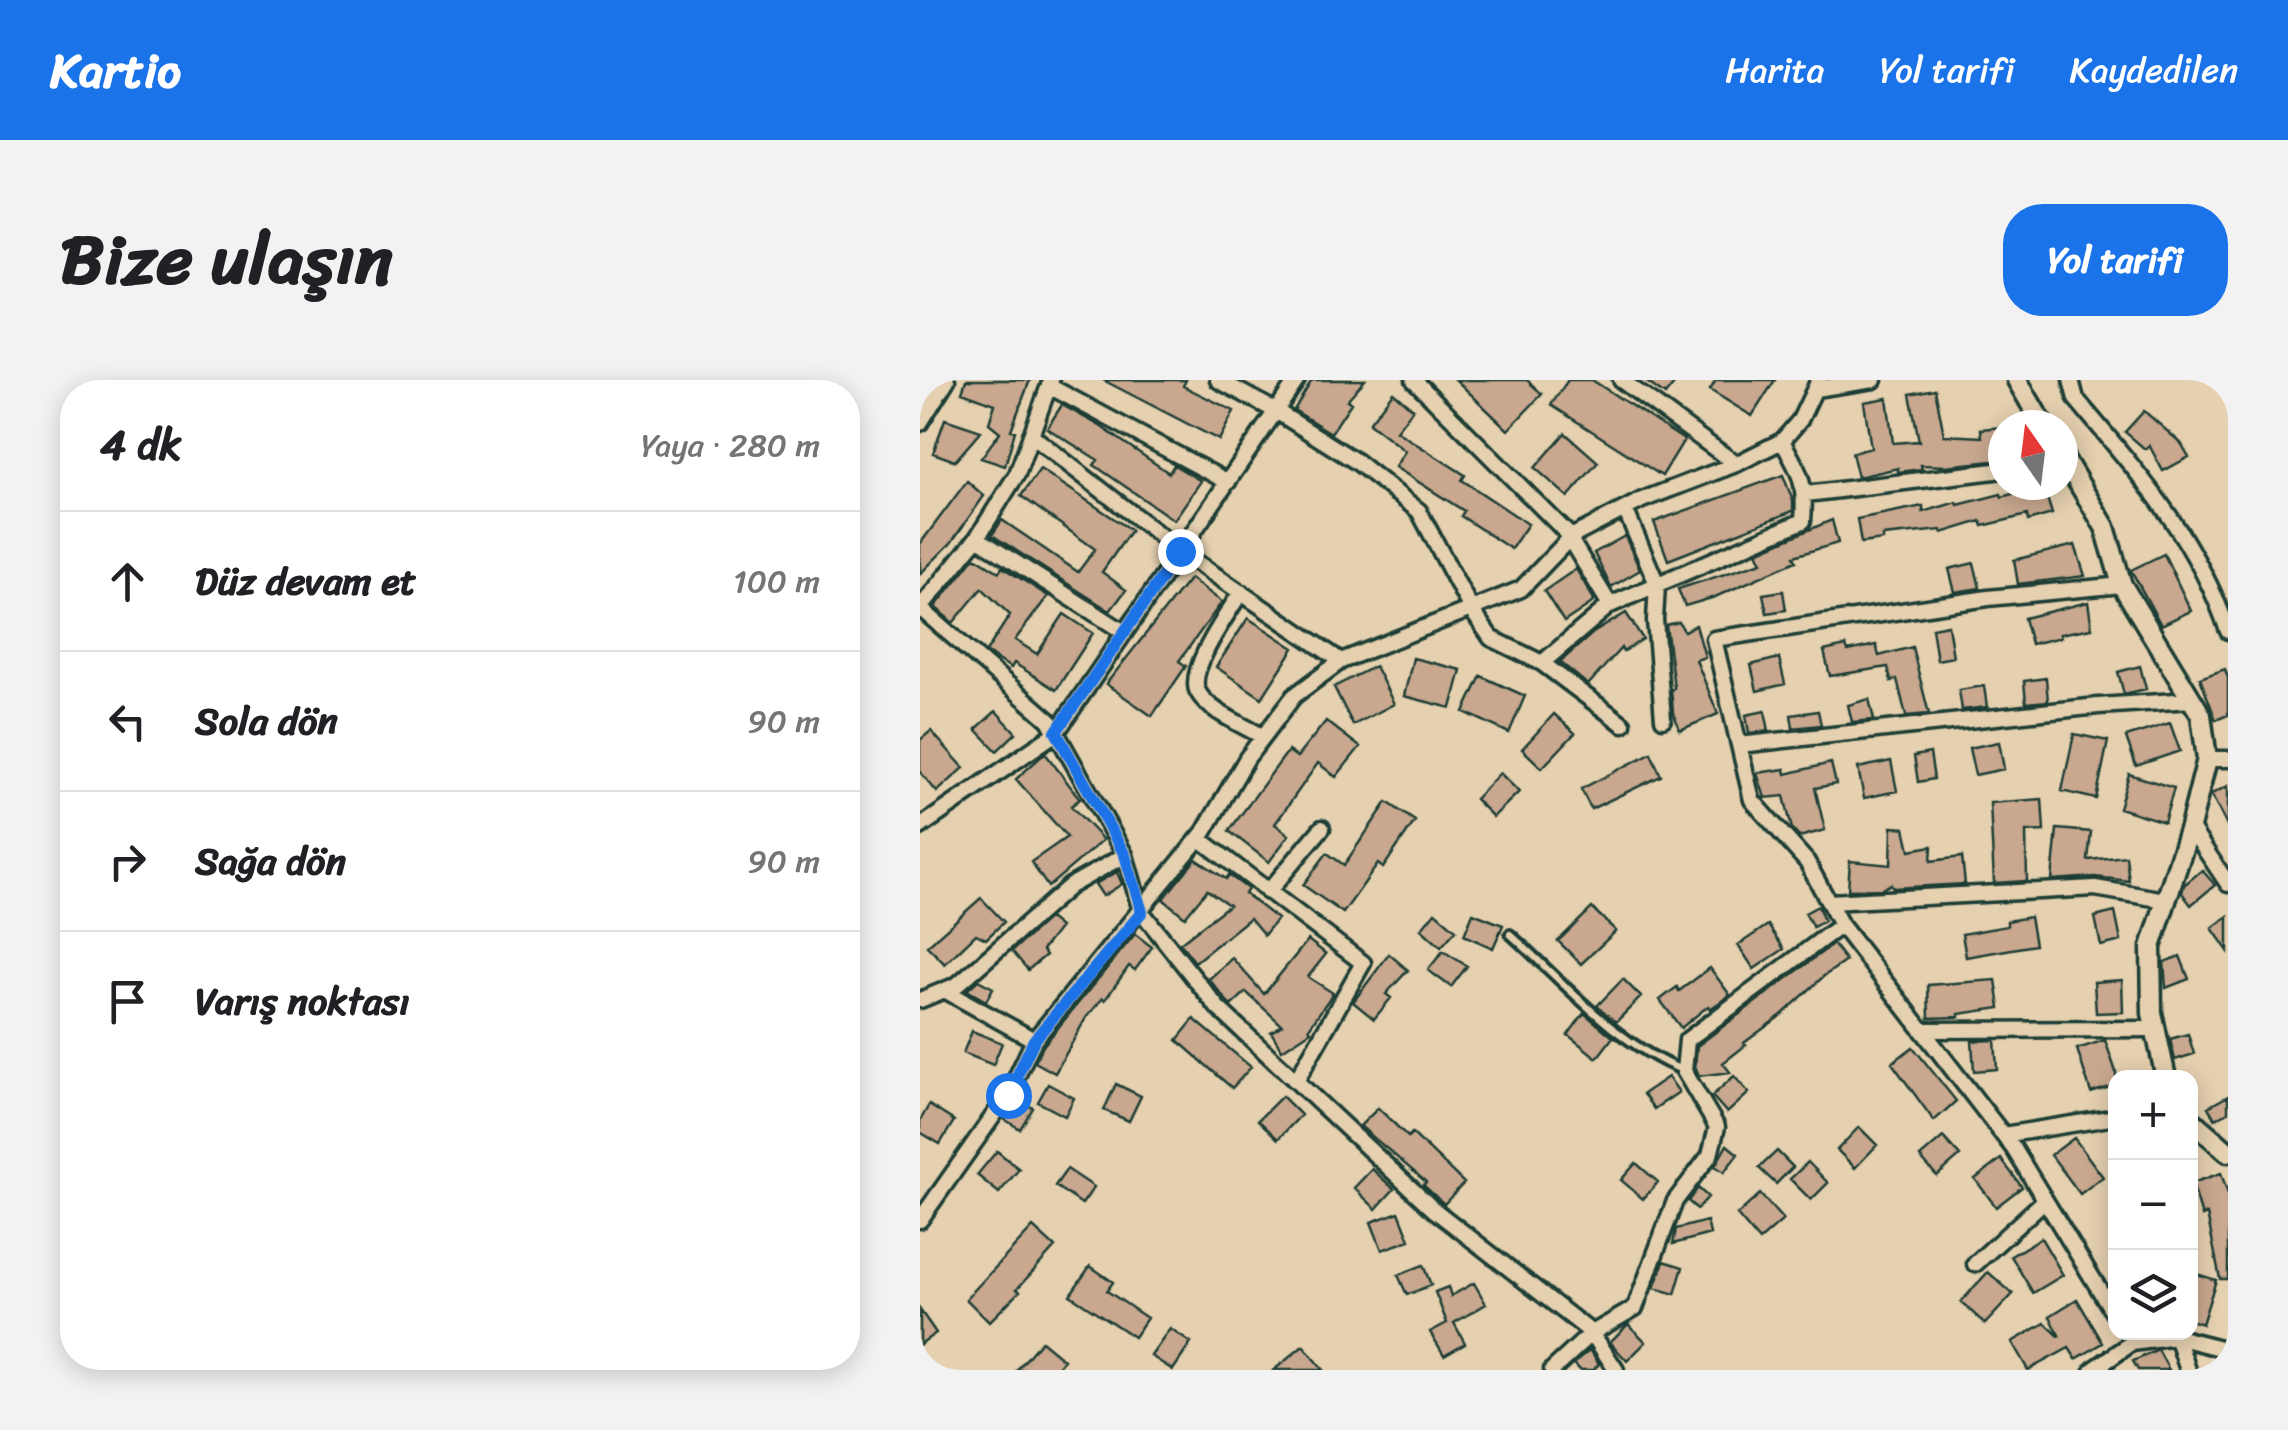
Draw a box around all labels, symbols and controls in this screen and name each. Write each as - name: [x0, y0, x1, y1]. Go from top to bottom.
- text: Kartio: [50, 28, 181, 113]
- text: Harita: [1725, 39, 1824, 101]
- text: Yol tarifi: [1879, 39, 2015, 101]
- text: Kaydedilen: [2070, 39, 2238, 101]
- text: Bize ulaşın: [60, 198, 393, 322]
- button: Yol tarifi: [2003, 204, 2228, 316]
- text: 4 dk: [100, 408, 182, 482]
- north arrow: [1988, 410, 2078, 500]
- text: Yaya · 280 m: [641, 417, 820, 474]
- route end: [1158, 529, 1204, 575]
- text: Düz devam et: [195, 548, 416, 615]
- text: 100 m: [733, 553, 820, 610]
- icon: ahead: [100, 554, 155, 609]
- text: Sola dön: [195, 688, 338, 755]
- text: 90 m: [747, 693, 820, 750]
- icon: left: [100, 694, 155, 749]
- text: Sağa dön: [195, 828, 346, 895]
- text: 90 m: [747, 833, 820, 890]
- icon: right: [100, 834, 155, 889]
- text: Varış noktası: [195, 968, 410, 1035]
- icon: arrive: [100, 974, 155, 1029]
- map controls: [2108, 1070, 2198, 1340]
- button: +: [2108, 1070, 2198, 1160]
- route start: [986, 1073, 1032, 1119]
- button: −: [2108, 1160, 2198, 1250]
- button: layers: [2108, 1250, 2198, 1340]

